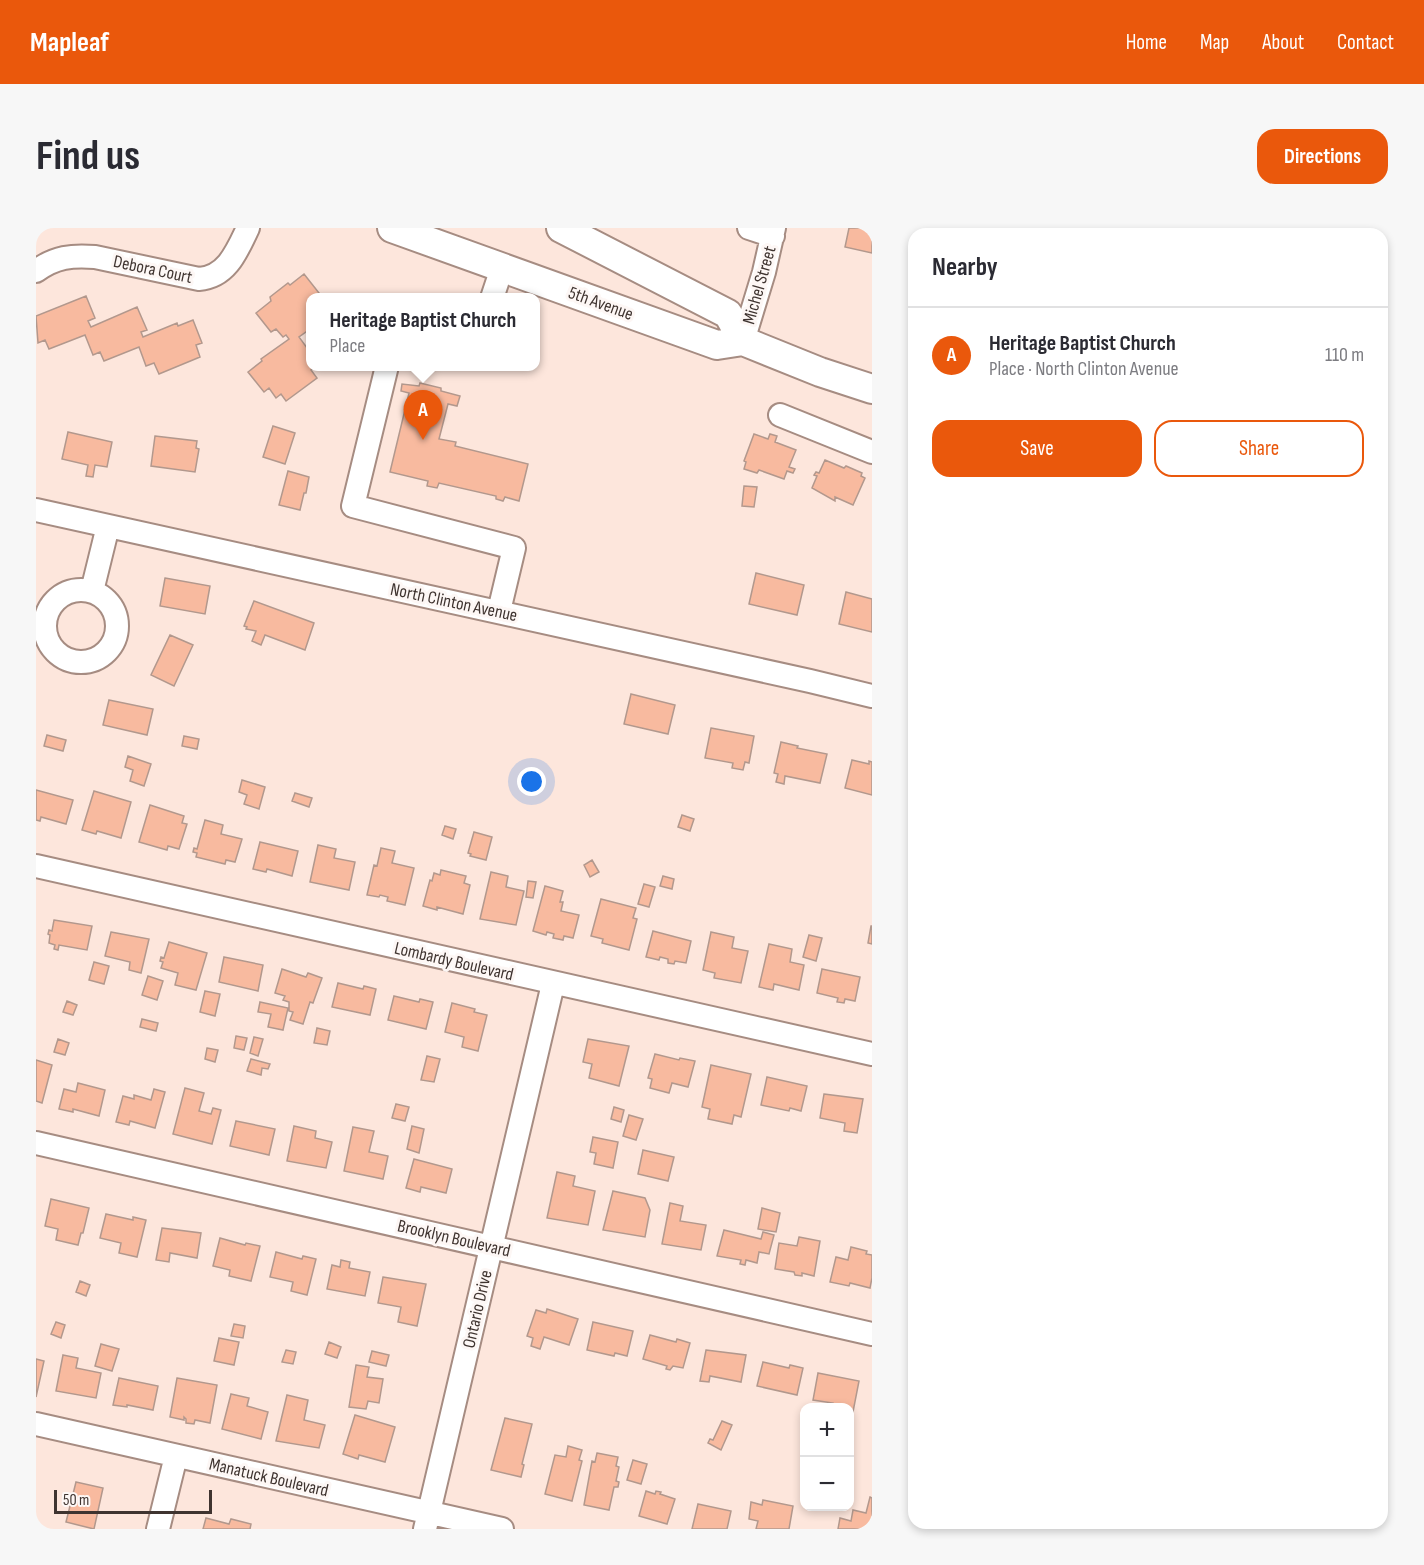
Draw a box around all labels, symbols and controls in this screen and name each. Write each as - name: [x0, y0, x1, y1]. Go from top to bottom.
- text: Mapleaf: [30, 26, 109, 59]
- text: Home: [1126, 30, 1167, 55]
- text: Map: [1200, 30, 1229, 55]
- text: About: [1262, 30, 1304, 55]
- text: Contact: [1337, 30, 1394, 55]
- button: Directions: [1257, 129, 1388, 184]
- text: Find us: [36, 131, 140, 182]
- street label: Michel Street: [738, 243, 781, 327]
- street label: Debora Court: [112, 251, 195, 288]
- text: Nearby: [932, 252, 998, 283]
- street label: 5th Avenue: [566, 282, 636, 325]
- popup: [306, 293, 540, 371]
- text: Heritage Baptist Church: [330, 307, 516, 334]
- text: Heritage Baptist Church: [989, 330, 1176, 357]
- text: Place: [330, 334, 365, 358]
- text: A: [947, 343, 956, 367]
- text: 110 m: [1325, 343, 1364, 367]
- text: Place · North Clinton Avenue: [989, 357, 1179, 381]
- pin: A: [404, 390, 442, 440]
- button: Save: [932, 420, 1142, 477]
- button: Share: [1154, 420, 1364, 477]
- street label: North Clinton Avenue: [389, 579, 519, 626]
- your location: [517, 767, 546, 796]
- street label: Lombardy Boulevard: [392, 938, 515, 985]
- street label: Brooklyn Boulevard: [395, 1215, 512, 1262]
- street label: Ontario Drive: [458, 1268, 497, 1350]
- map controls: [800, 1403, 854, 1511]
- button: +: [800, 1403, 854, 1457]
- street label: Manatuck Boulevard: [207, 1454, 331, 1501]
- button: −: [800, 1457, 854, 1511]
- scale bar: [54, 1487, 212, 1514]
- text: 50 m: [63, 1491, 89, 1510]

